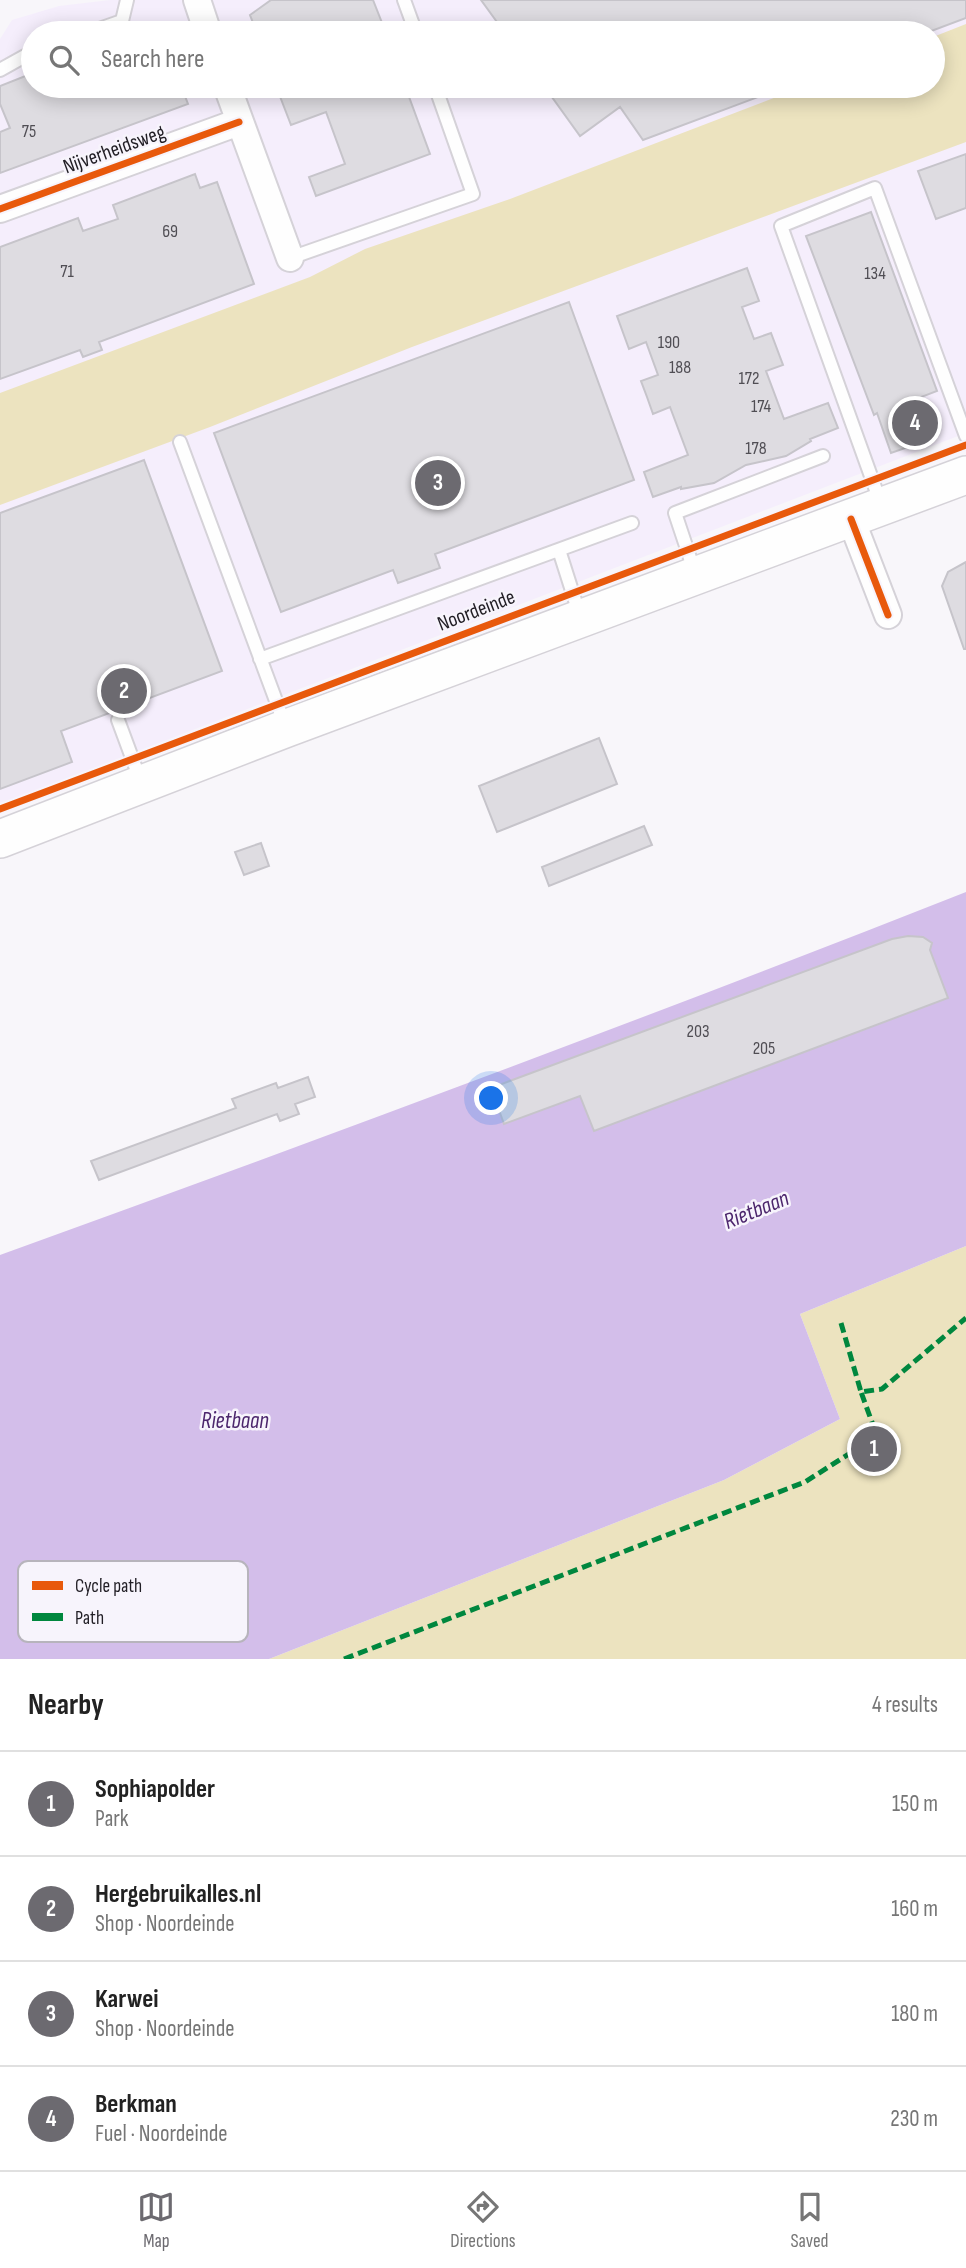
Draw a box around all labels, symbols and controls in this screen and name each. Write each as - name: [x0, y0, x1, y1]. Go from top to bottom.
- search box: [21, 21, 945, 98]
- icon: search: [45, 41, 83, 79]
- text: Search here: [101, 44, 204, 75]
- street label: Nijverheidsweg: [60, 119, 169, 180]
- house number: 75: [22, 121, 36, 142]
- house number: 69: [162, 221, 178, 242]
- house number: 71: [60, 261, 74, 282]
- house number: 134: [864, 263, 886, 284]
- house number: 190: [658, 332, 680, 353]
- house number: 188: [669, 357, 691, 378]
- house number: 172: [739, 368, 759, 389]
- house number: 174: [751, 396, 771, 417]
- pin: 4: [892, 397, 938, 449]
- house number: 178: [745, 438, 767, 459]
- pin: 3: [415, 457, 461, 509]
- street label: Noordeinde: [434, 584, 519, 637]
- pin: 2: [101, 665, 147, 717]
- house number: 203: [687, 1021, 710, 1042]
- house number: 205: [753, 1038, 775, 1059]
- your location: [474, 1081, 508, 1115]
- water label: Rietbaan: [720, 1184, 793, 1236]
- water label: Rietbaan: [201, 1407, 269, 1435]
- pin: 1: [851, 1423, 897, 1475]
- legend: [18, 1561, 248, 1642]
- text: Cycle path: [75, 1575, 142, 1598]
- text: Path: [75, 1607, 104, 1630]
- text: Nearby: [28, 1687, 104, 1723]
- text: 4 results: [872, 1691, 938, 1719]
- text: Sophiapolder: [95, 1774, 215, 1805]
- text: 1: [46, 1790, 56, 1818]
- text: 150 m: [892, 1790, 938, 1818]
- text: Park: [95, 1805, 129, 1833]
- text: Hergebruikalles.nl: [95, 1879, 261, 1910]
- text: 2: [46, 1895, 56, 1923]
- text: 160 m: [891, 1895, 938, 1923]
- text: Shop · Noordeinde: [95, 1910, 235, 1938]
- text: Karwei: [95, 1984, 159, 2015]
- text: 3: [46, 2000, 56, 2028]
- text: 180 m: [891, 2000, 938, 2028]
- text: Shop · Noordeinde: [95, 2015, 235, 2043]
- text: Berkman: [95, 2089, 177, 2120]
- text: 4: [46, 2105, 56, 2133]
- text: 230 m: [890, 2105, 938, 2133]
- text: Fuel · Noordeinde: [95, 2120, 228, 2148]
- tab: Map: [137, 2188, 175, 2253]
- tab: Directions: [450, 2188, 516, 2253]
- tab: Saved: [790, 2188, 829, 2253]

